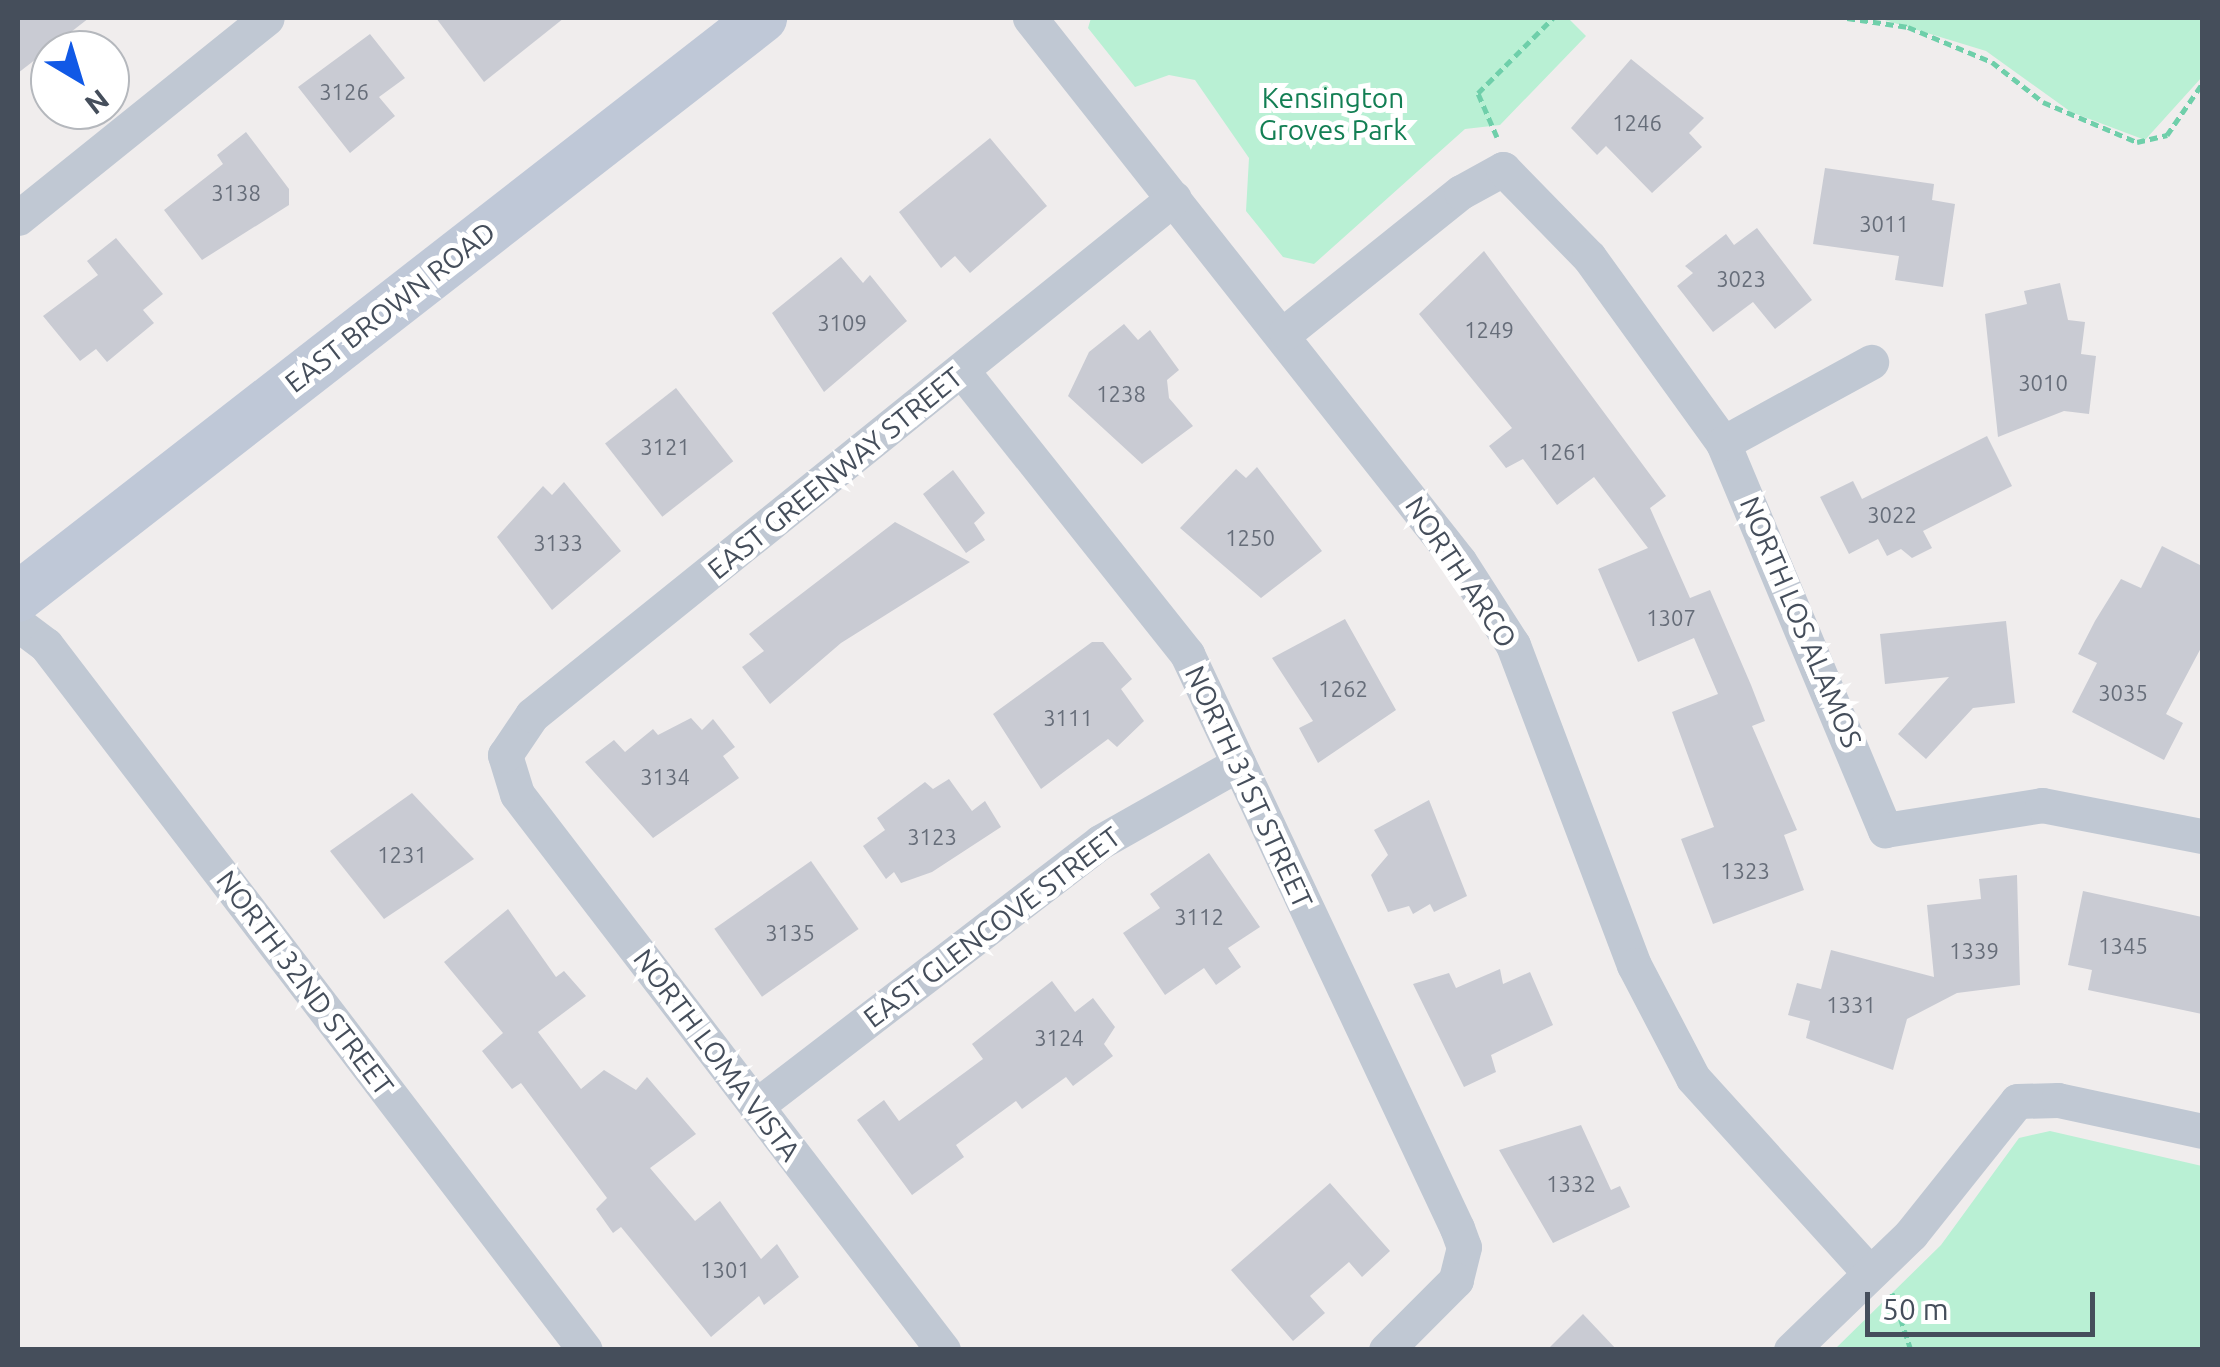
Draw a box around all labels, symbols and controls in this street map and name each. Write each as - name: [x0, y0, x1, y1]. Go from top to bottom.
- north arrow: [30, 30, 130, 130]
- house number: 3126: [319, 79, 369, 105]
- park label: Kensington Groves Park: [1259, 81, 1407, 147]
- text: N: [80, 84, 115, 121]
- house number: 1246: [1612, 110, 1662, 136]
- house number: 3138: [211, 180, 261, 206]
- house number: 3011: [1859, 211, 1909, 237]
- street label: EAST BROWN ROAD: [278, 215, 502, 399]
- house number: 3023: [1716, 266, 1766, 292]
- house number: 3109: [817, 310, 867, 336]
- house number: 1249: [1464, 317, 1514, 343]
- street label: EAST GREENWAY STREET: [701, 360, 969, 586]
- house number: 3010: [2018, 370, 2068, 396]
- house number: 1238: [1096, 381, 1146, 407]
- house number: 3121: [640, 434, 690, 460]
- house number: 1261: [1538, 439, 1588, 465]
- street label: NORTH ARCO: [1398, 490, 1524, 654]
- street label: NORTH LOS ALAMOS: [1733, 492, 1869, 752]
- house number: 3022: [1867, 502, 1917, 528]
- house number: 1250: [1225, 525, 1275, 551]
- house number: 3133: [533, 530, 583, 556]
- house number: 1307: [1646, 605, 1696, 631]
- street label: NORTH 31ST STREET: [1178, 661, 1320, 913]
- house number: 1262: [1318, 676, 1368, 702]
- house number: 3035: [2098, 680, 2148, 706]
- house number: 3111: [1043, 705, 1093, 731]
- house number: 3134: [640, 764, 690, 790]
- street label: EAST GLENCOVE STREET: [857, 819, 1127, 1035]
- house number: 3123: [907, 824, 957, 850]
- house number: 1231: [377, 842, 427, 868]
- house number: 1323: [1720, 858, 1770, 884]
- street label: NORTH 32ND STREET: [209, 864, 401, 1102]
- house number: 3112: [1174, 904, 1224, 930]
- house number: 3135: [765, 920, 815, 946]
- house number: 1345: [2098, 933, 2148, 959]
- house number: 1339: [1949, 938, 1999, 964]
- street label: NORTH LOMA VISTA: [626, 942, 808, 1168]
- house number: 1331: [1826, 992, 1876, 1018]
- house number: 3124: [1034, 1025, 1084, 1051]
- house number: 1332: [1546, 1171, 1596, 1197]
- house number: 1301: [700, 1257, 750, 1283]
- scale bar: [1870, 1272, 2100, 1334]
- text: 50 m: [1882, 1292, 1949, 1326]

